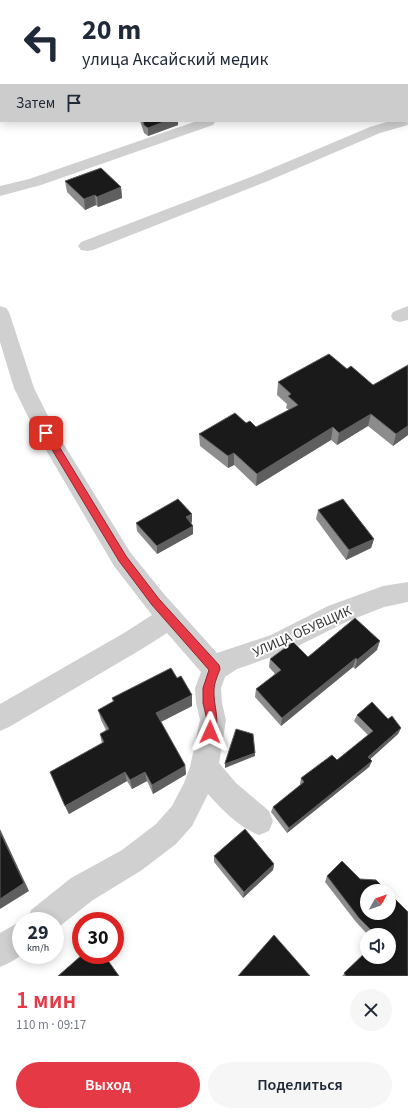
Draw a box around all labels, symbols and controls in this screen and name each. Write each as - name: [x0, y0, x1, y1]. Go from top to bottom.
- text: 20 m: [82, 10, 141, 50]
- icon: left: [16, 16, 68, 68]
- text: улица Аксайский медик: [82, 47, 269, 72]
- icon: arrive: [63, 92, 85, 114]
- text: Затем: [16, 93, 55, 114]
- pin: [29, 416, 63, 450]
- icon: arrive: [35, 422, 57, 444]
- street label: УЛИЦА ОБУВЩИК: [250, 601, 356, 663]
- position arrow: [189, 711, 231, 753]
- north arrow: [360, 884, 396, 920]
- map controls: [360, 884, 396, 964]
- speed limit sign: 30: [72, 912, 124, 964]
- text: 29: [27, 919, 49, 947]
- button: sound: [360, 928, 396, 964]
- text: km/h: [27, 941, 49, 955]
- text: 1 мин: [16, 983, 76, 1018]
- button: close: [350, 989, 392, 1031]
- text: 110 m · 09:17: [16, 1016, 86, 1034]
- button: Выход: [16, 1062, 200, 1108]
- button: Поделиться: [208, 1062, 392, 1108]

